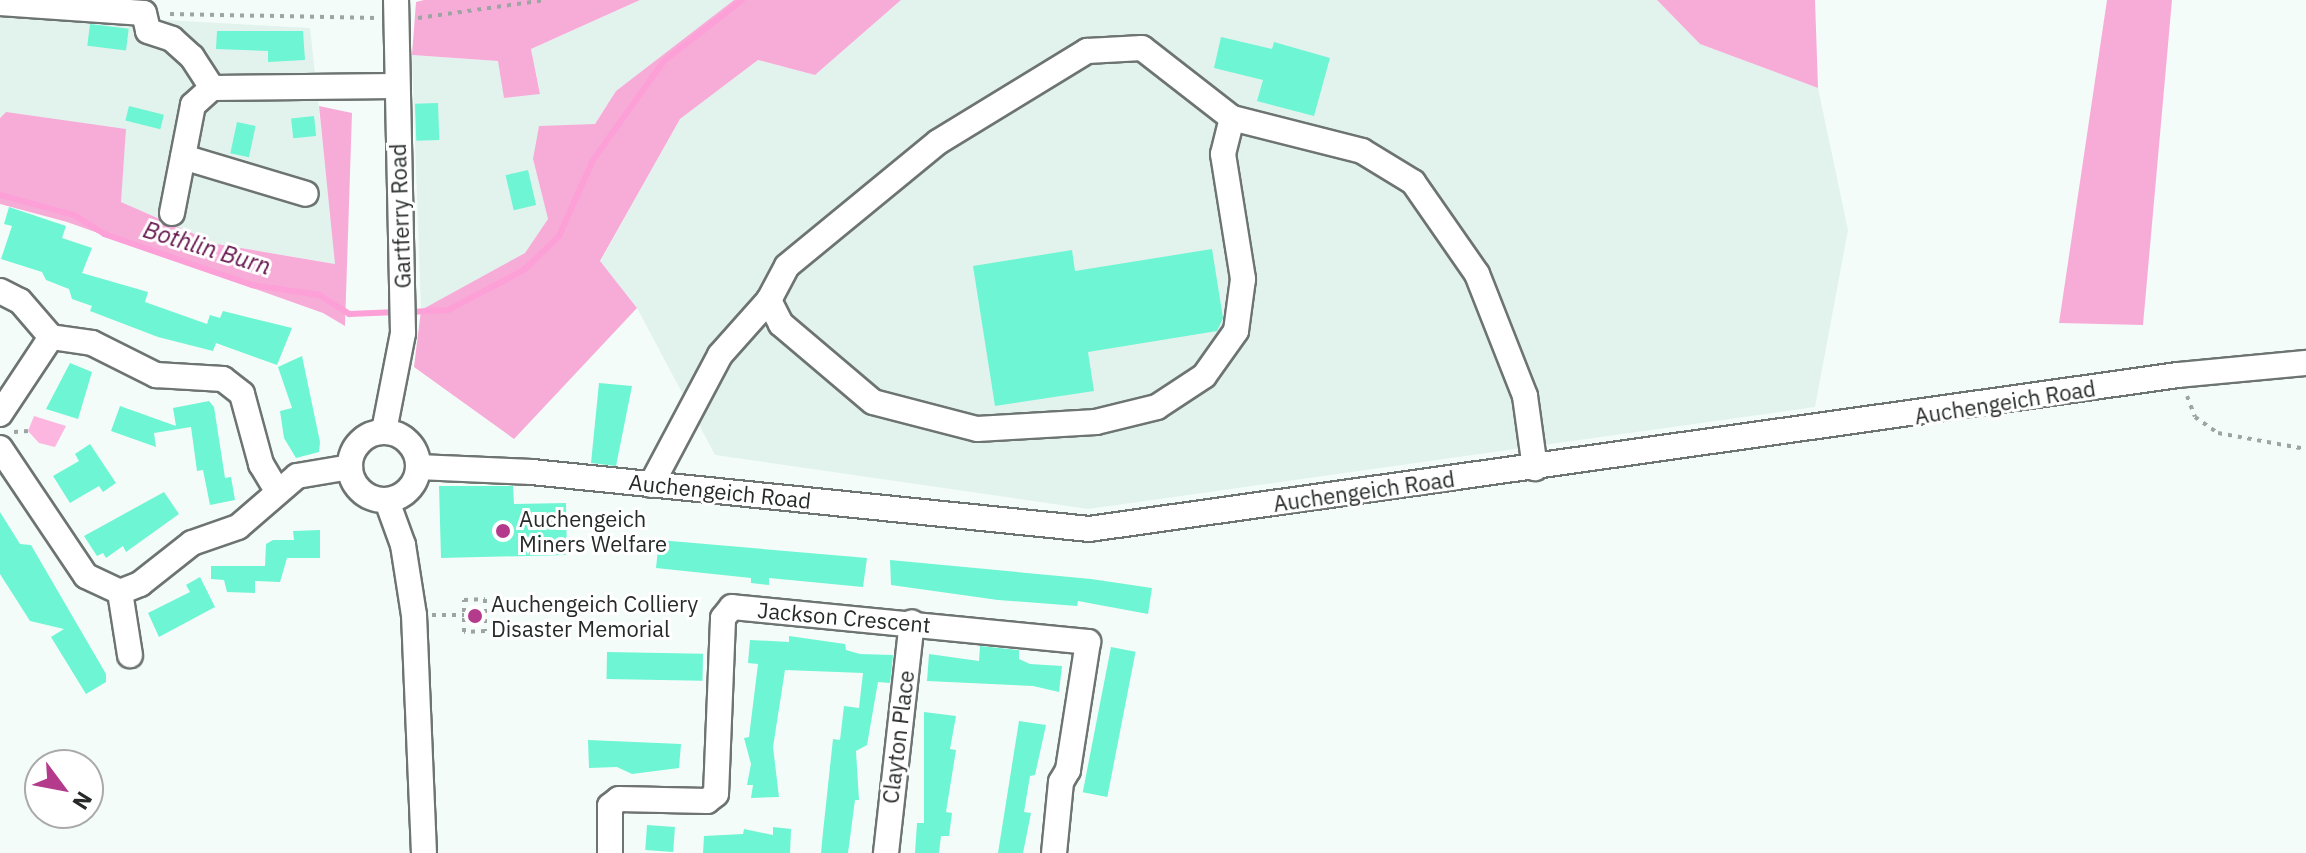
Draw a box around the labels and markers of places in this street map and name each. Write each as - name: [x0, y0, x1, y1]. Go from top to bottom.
- place label: Auchengeich Miners Welfare: [519, 505, 667, 556]
- marker: Auchengeich Miners Welfare: [494, 522, 512, 540]
- place label: Auchengeich Colliery Disaster Memorial: [491, 590, 698, 642]
- marker: Auchengeich Colliery Disaster Memorial: [466, 607, 484, 625]

